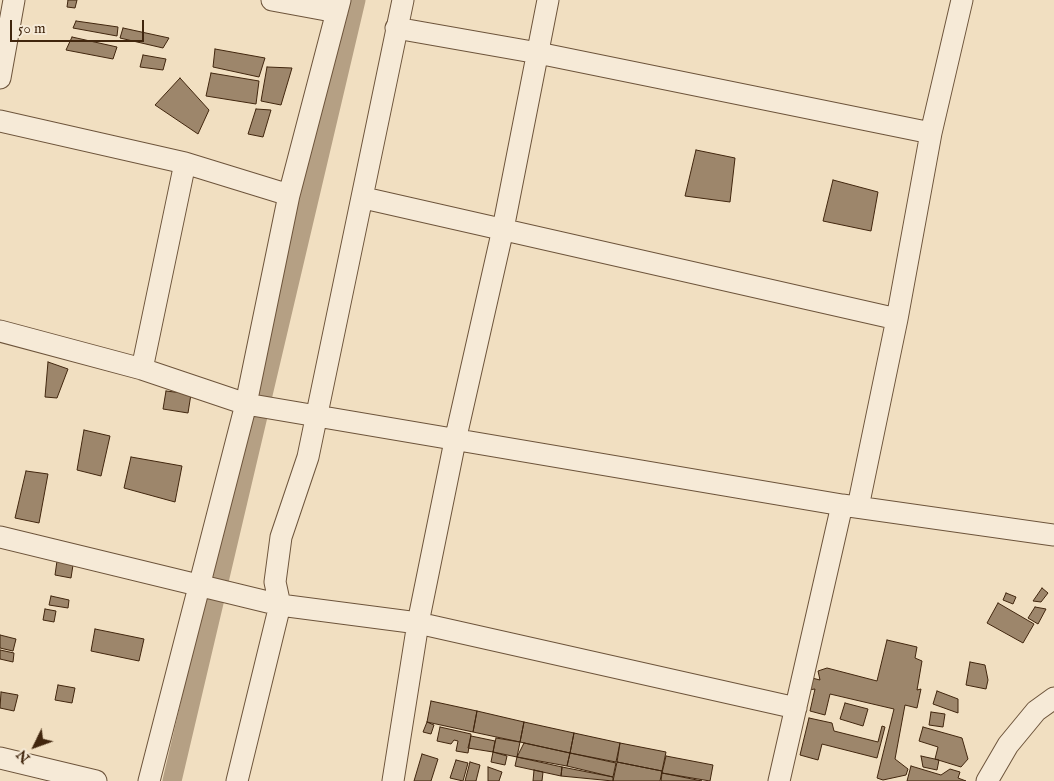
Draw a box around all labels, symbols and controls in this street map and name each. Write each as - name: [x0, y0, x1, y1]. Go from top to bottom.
- scale bar: [12, 10, 146, 42]
- text: 50 m: [18, 19, 46, 38]
- north arrow: [10, 721, 60, 771]
- text: N: [13, 746, 35, 767]

